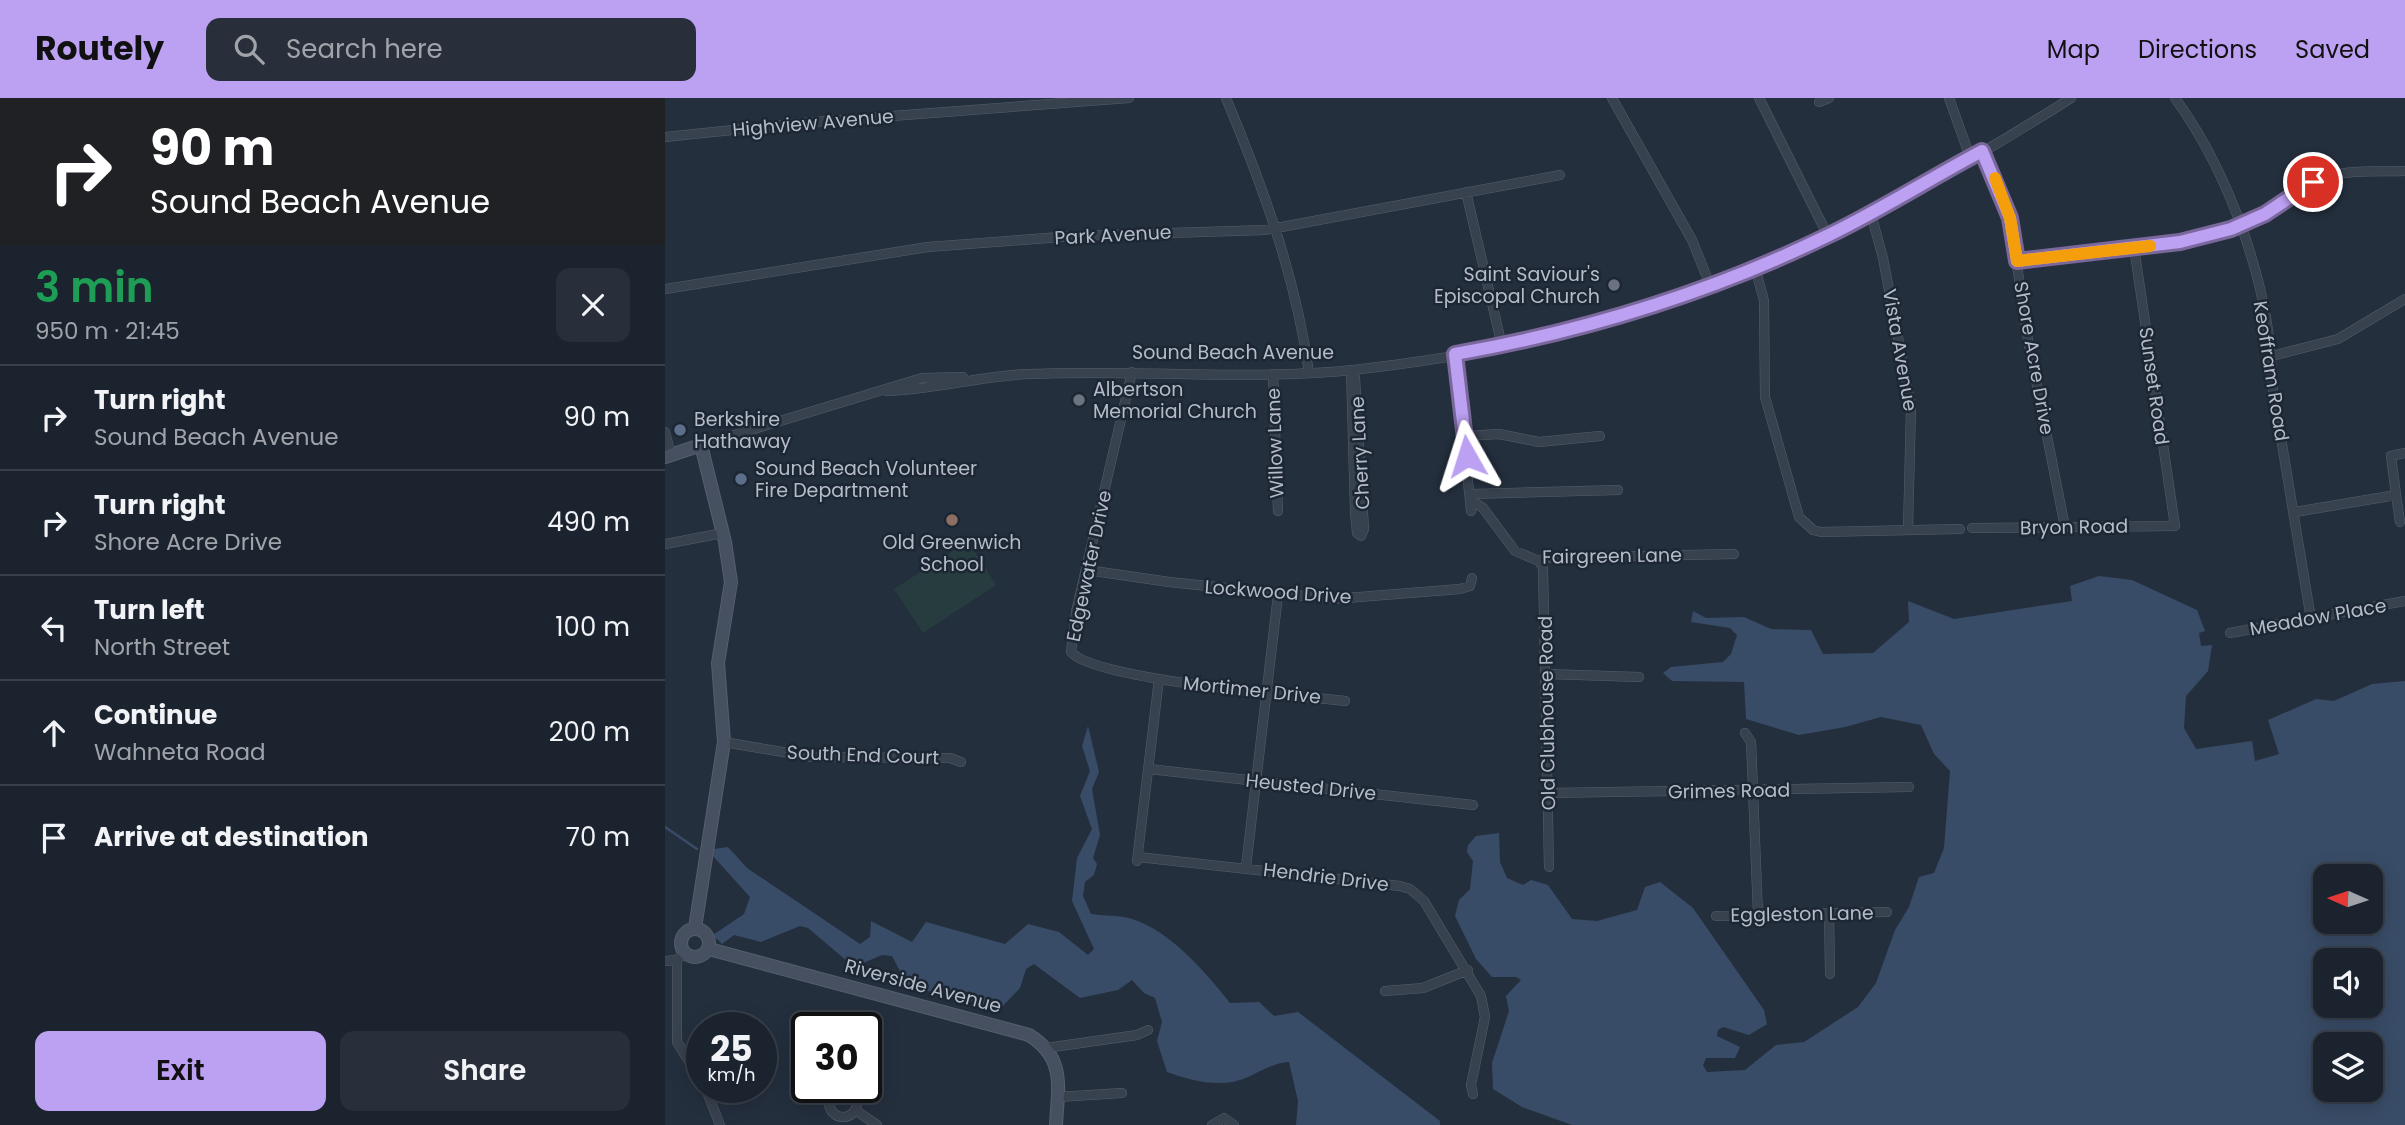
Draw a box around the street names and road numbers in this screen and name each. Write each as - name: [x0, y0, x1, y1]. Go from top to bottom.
- street label: Highview Avenue: [731, 102, 895, 144]
- street label: Park Avenue: [1054, 218, 1172, 252]
- street label: Shore Acre Drive: [2007, 279, 2061, 437]
- street label: Vista Avenue: [1876, 287, 1924, 413]
- street label: Keoffram Road: [2247, 299, 2295, 443]
- street label: Sunset Road: [2132, 325, 2176, 447]
- street label: Sound Beach Avenue: [1132, 339, 1334, 366]
- street label: Willow Lane: [1260, 387, 1290, 499]
- street label: Cherry Lane: [1344, 396, 1376, 510]
- street label: Edgewater Drive: [1060, 488, 1118, 644]
- street label: Bryon Road: [2020, 513, 2128, 541]
- street label: Fairgreen Lane: [1542, 541, 1682, 571]
- street label: Lockwood Drive: [1204, 573, 1352, 611]
- street label: Meadow Place: [2247, 592, 2389, 642]
- street label: Old Clubhouse Road: [1532, 616, 1562, 810]
- street label: Mortimer Drive: [1182, 669, 1322, 711]
- street label: South End Court: [786, 739, 940, 771]
- street label: Heusted Drive: [1244, 767, 1378, 807]
- street label: Grimes Road: [1668, 776, 1790, 806]
- street label: Hendrie Drive: [1262, 856, 1390, 898]
- street label: Eggleston Lane: [1730, 899, 1874, 929]
- street label: Riverside Avenue: [842, 952, 1004, 1020]

